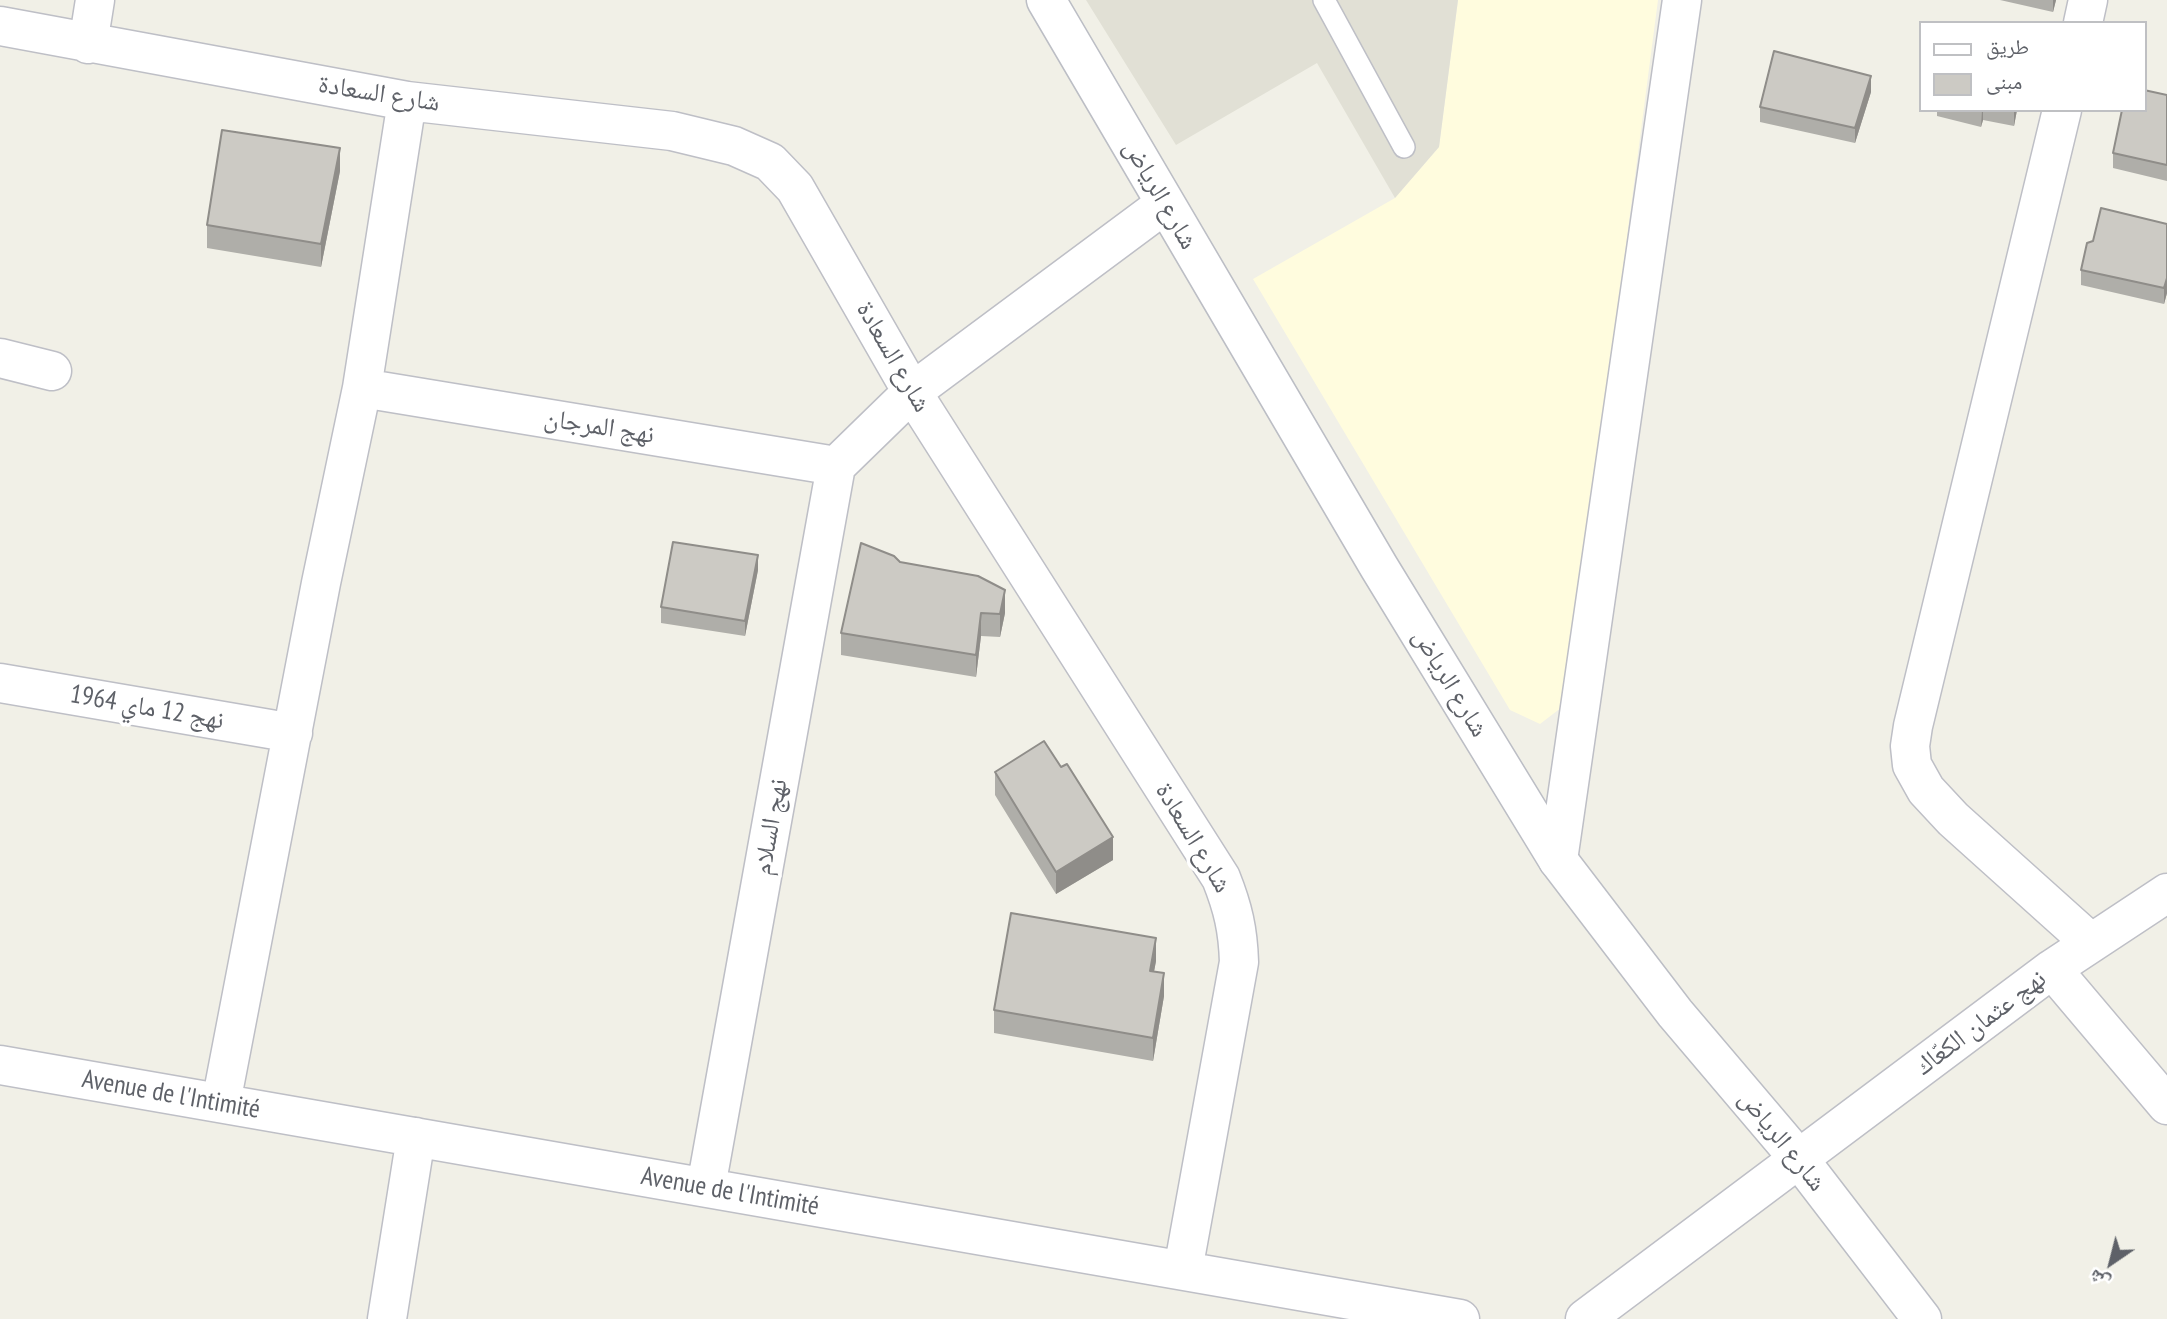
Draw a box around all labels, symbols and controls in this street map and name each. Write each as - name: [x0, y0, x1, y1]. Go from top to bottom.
- legend: [1918, 21, 2146, 112]
- text: طريق: [1986, 33, 2029, 60]
- text: مبنى: [1986, 68, 2022, 95]
- street label: شارع السعادة: [316, 69, 442, 119]
- street label: شارع الرياض: [1116, 135, 1204, 255]
- street label: شارع السعادة: [849, 296, 937, 418]
- street label: نهج المرجان: [542, 403, 656, 451]
- street label: شارع الرياض: [1405, 623, 1495, 743]
- street label: نهج 12 ماي 1964: [68, 679, 226, 737]
- street label: نهج السلام: [747, 776, 795, 878]
- street label: شارع السعادة: [1148, 777, 1238, 899]
- street label: نهج عثمان الكعّاك: [1909, 964, 2053, 1082]
- street label: Avenue de l'Intimité: [80, 1064, 262, 1126]
- street label: شارع الرياض: [1732, 1084, 1832, 1198]
- street label: Avenue de l'Intimité: [639, 1161, 821, 1223]
- north arrow: [2076, 1228, 2146, 1298]
- text: ش: [2084, 1265, 2114, 1296]

